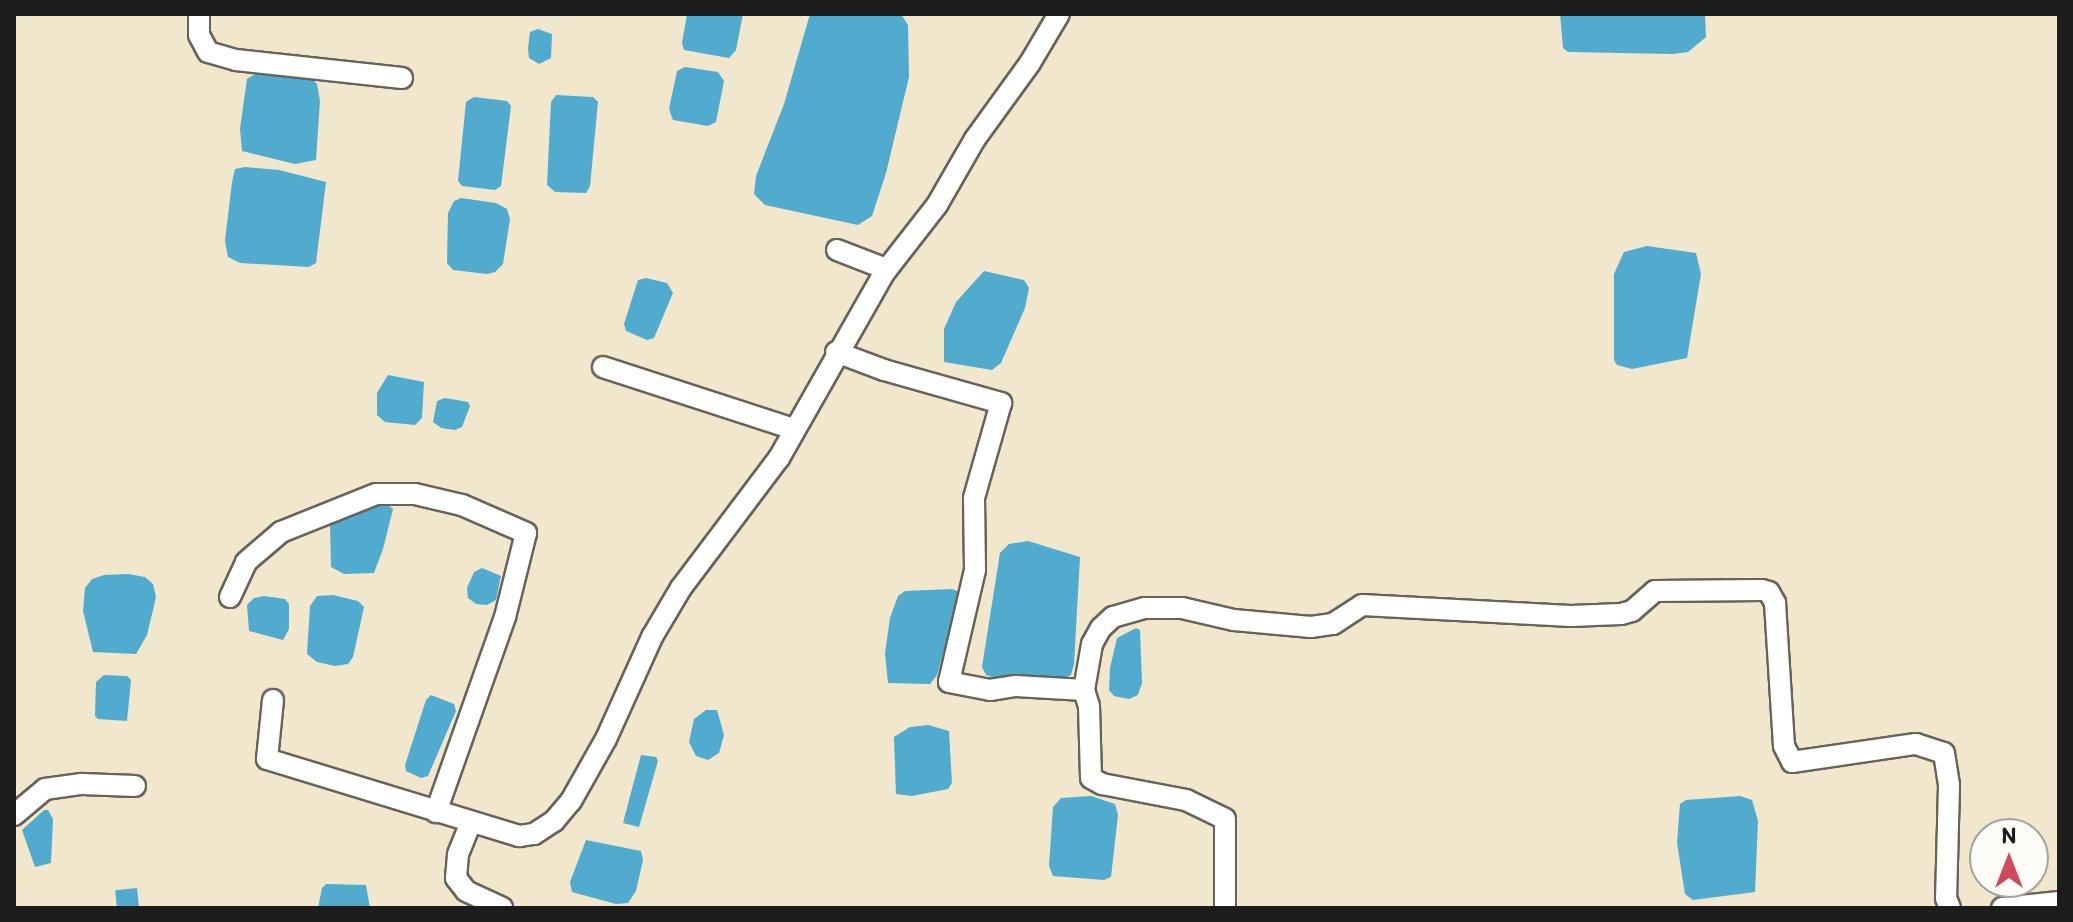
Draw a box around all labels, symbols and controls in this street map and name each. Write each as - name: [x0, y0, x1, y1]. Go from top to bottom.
- north arrow: [1969, 818, 2049, 898]
- text: N: [2002, 822, 2016, 849]

